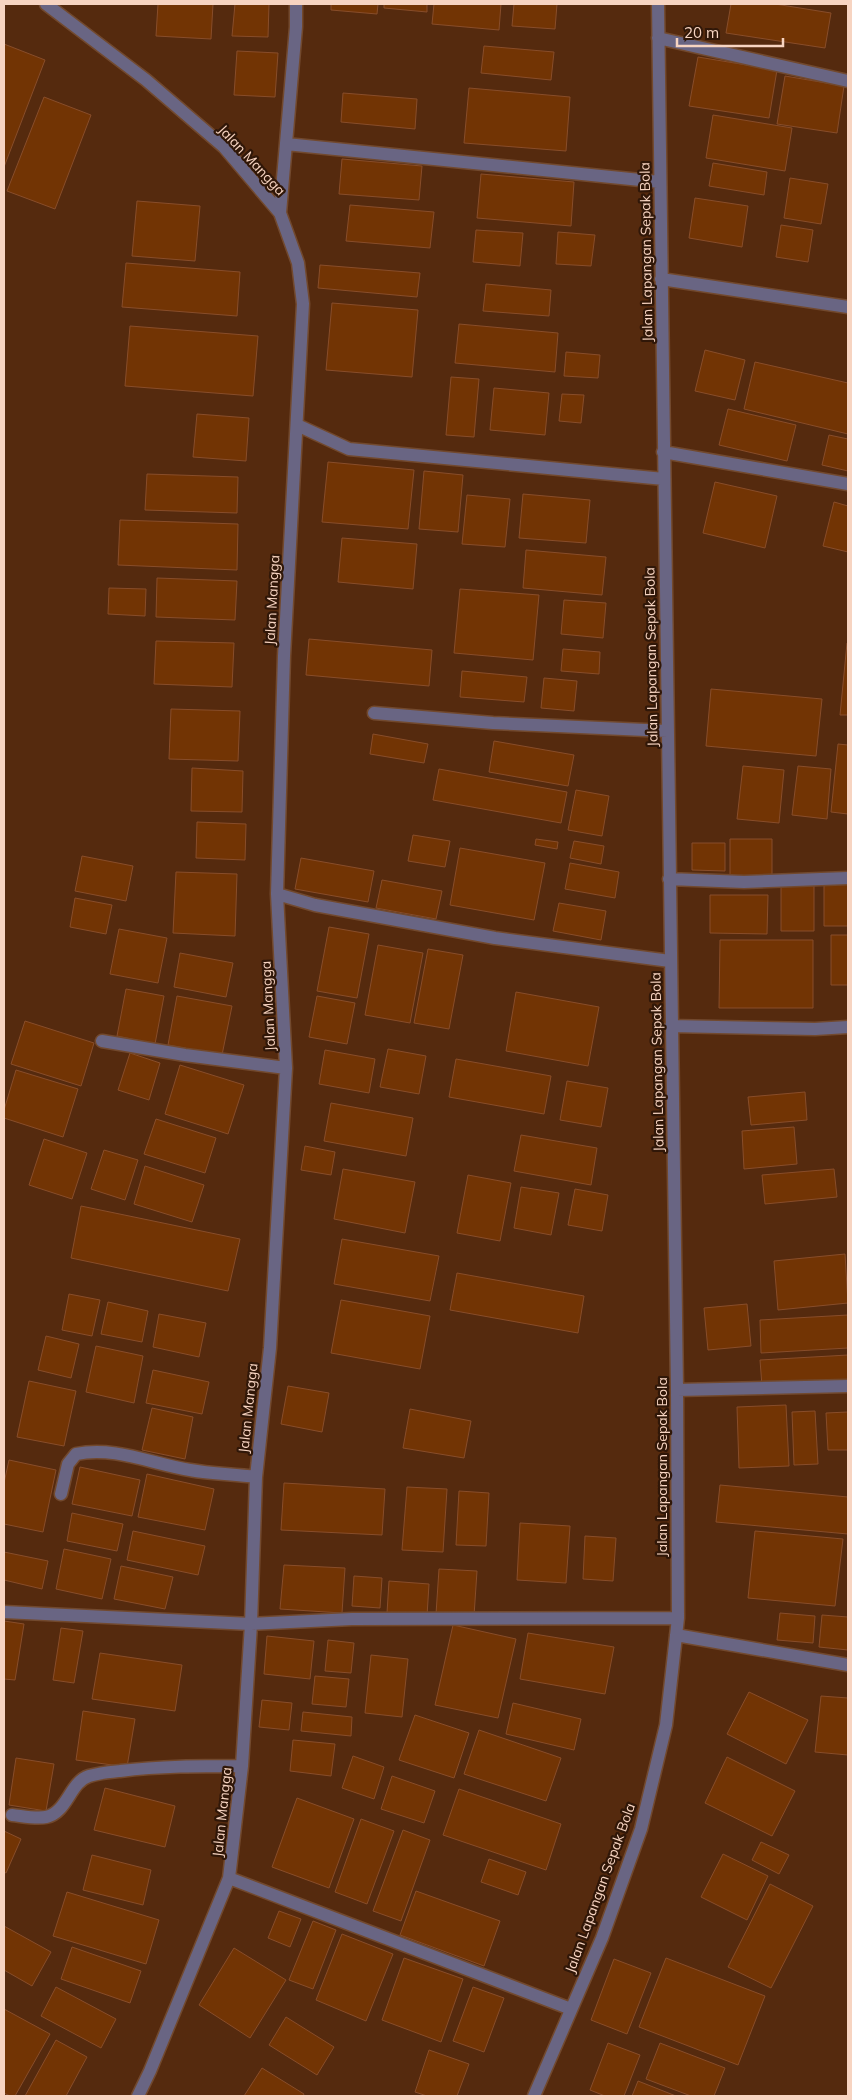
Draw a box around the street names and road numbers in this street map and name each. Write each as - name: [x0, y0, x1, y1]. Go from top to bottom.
- street label: Jalan Mangga: [215, 121, 289, 199]
- street label: Jalan Lapangan Sepak Bola: [635, 162, 657, 342]
- street label: Jalan Mangga: [261, 554, 283, 646]
- street label: Jalan Lapangan Sepak Bola: [640, 567, 662, 747]
- street label: Jalan Mangga: [257, 960, 279, 1052]
- street label: Jalan Lapangan Sepak Bola: [646, 972, 668, 1152]
- street label: Jalan Mangga: [234, 1362, 262, 1454]
- street label: Jalan Lapangan Sepak Bola: [653, 1377, 671, 1557]
- street label: Jalan Mangga: [208, 1766, 236, 1858]
- street label: Jalan Lapangan Sepak Bola: [561, 1801, 639, 1975]

